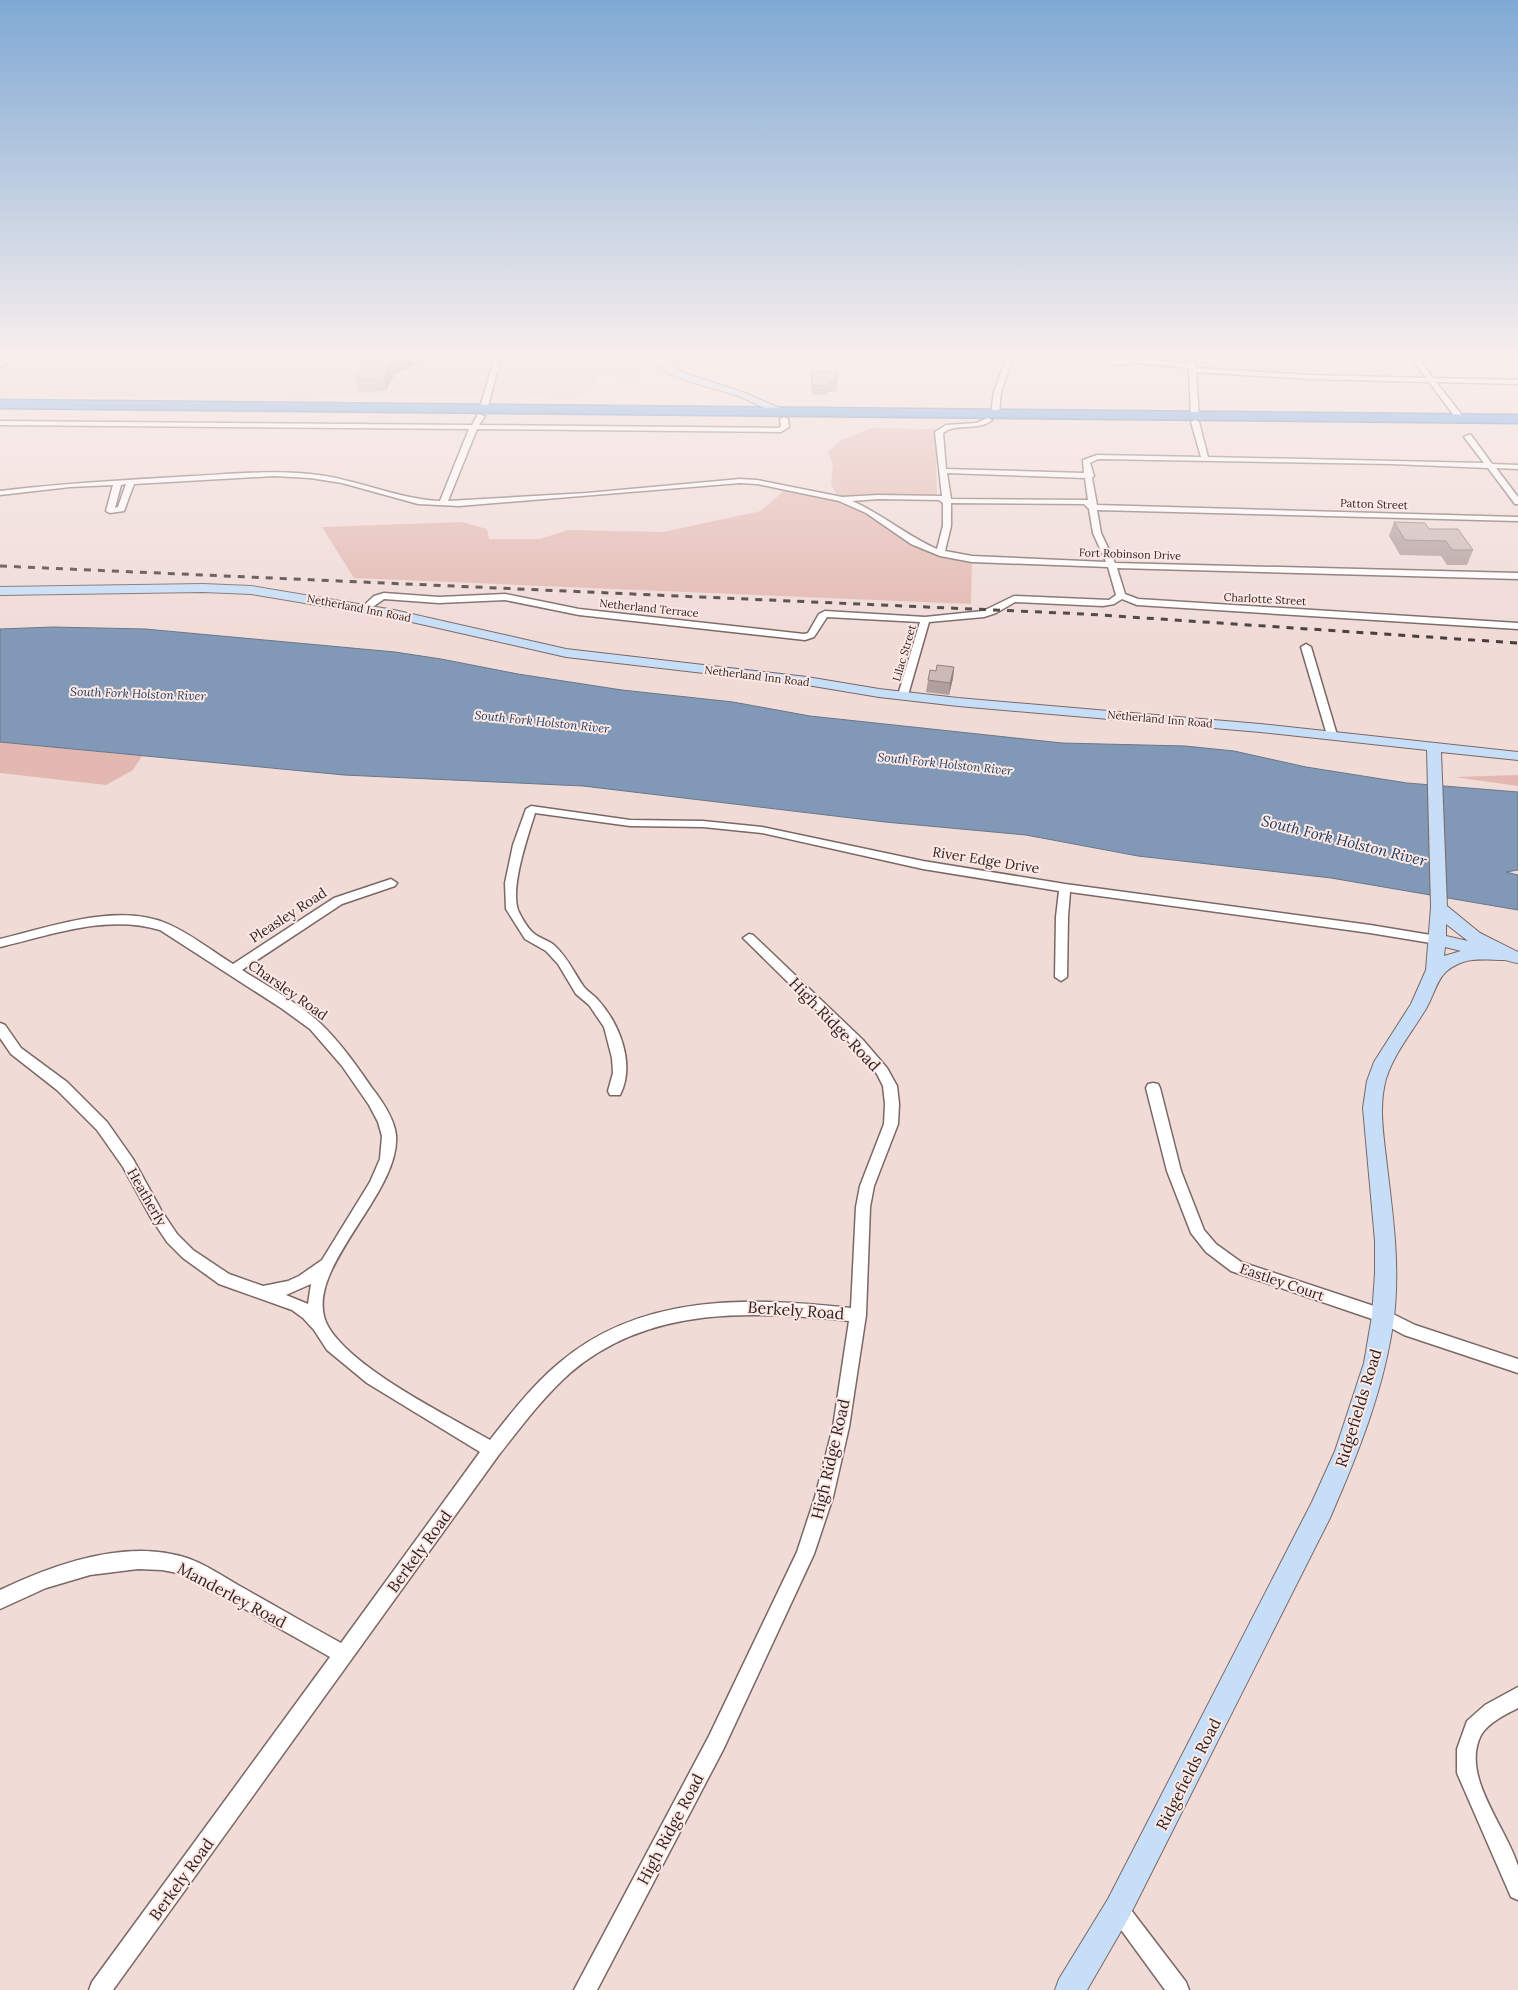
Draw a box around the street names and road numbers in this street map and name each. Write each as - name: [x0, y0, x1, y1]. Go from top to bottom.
- street label: Patton Street: [1340, 496, 1409, 512]
- street label: Fort Robinson Drive: [1079, 545, 1181, 563]
- street label: Charlotte Street: [1223, 590, 1307, 608]
- street label: Netherland Inn Road: [306, 591, 413, 625]
- street label: Netherland Terrace: [599, 596, 699, 620]
- street label: Lilac Street: [889, 622, 919, 683]
- street label: Netherland Inn Road: [704, 663, 811, 689]
- street label: Netherland Inn Road: [1107, 707, 1214, 731]
- street label: River Edge Drive: [931, 843, 1041, 877]
- street label: Pleasley Road: [246, 883, 330, 947]
- street label: Charsley Road: [245, 956, 331, 1024]
- street label: High Ridge Road: [785, 973, 885, 1075]
- street label: Heatherly: [123, 1165, 171, 1230]
- street label: Eastley Court: [1237, 1259, 1327, 1305]
- street label: Berkely Road: [747, 1297, 845, 1323]
- street label: Ridgefields Road: [1330, 1346, 1386, 1470]
- street label: High Ridge Road: [806, 1397, 854, 1521]
- street label: Berkely Road: [382, 1506, 456, 1596]
- street label: Manderley Road: [174, 1558, 290, 1632]
- street label: Ridgefields Road: [1151, 1714, 1225, 1833]
- street label: High Ridge Road: [632, 1770, 708, 1888]
- street label: Berkely Road: [144, 1834, 218, 1924]

